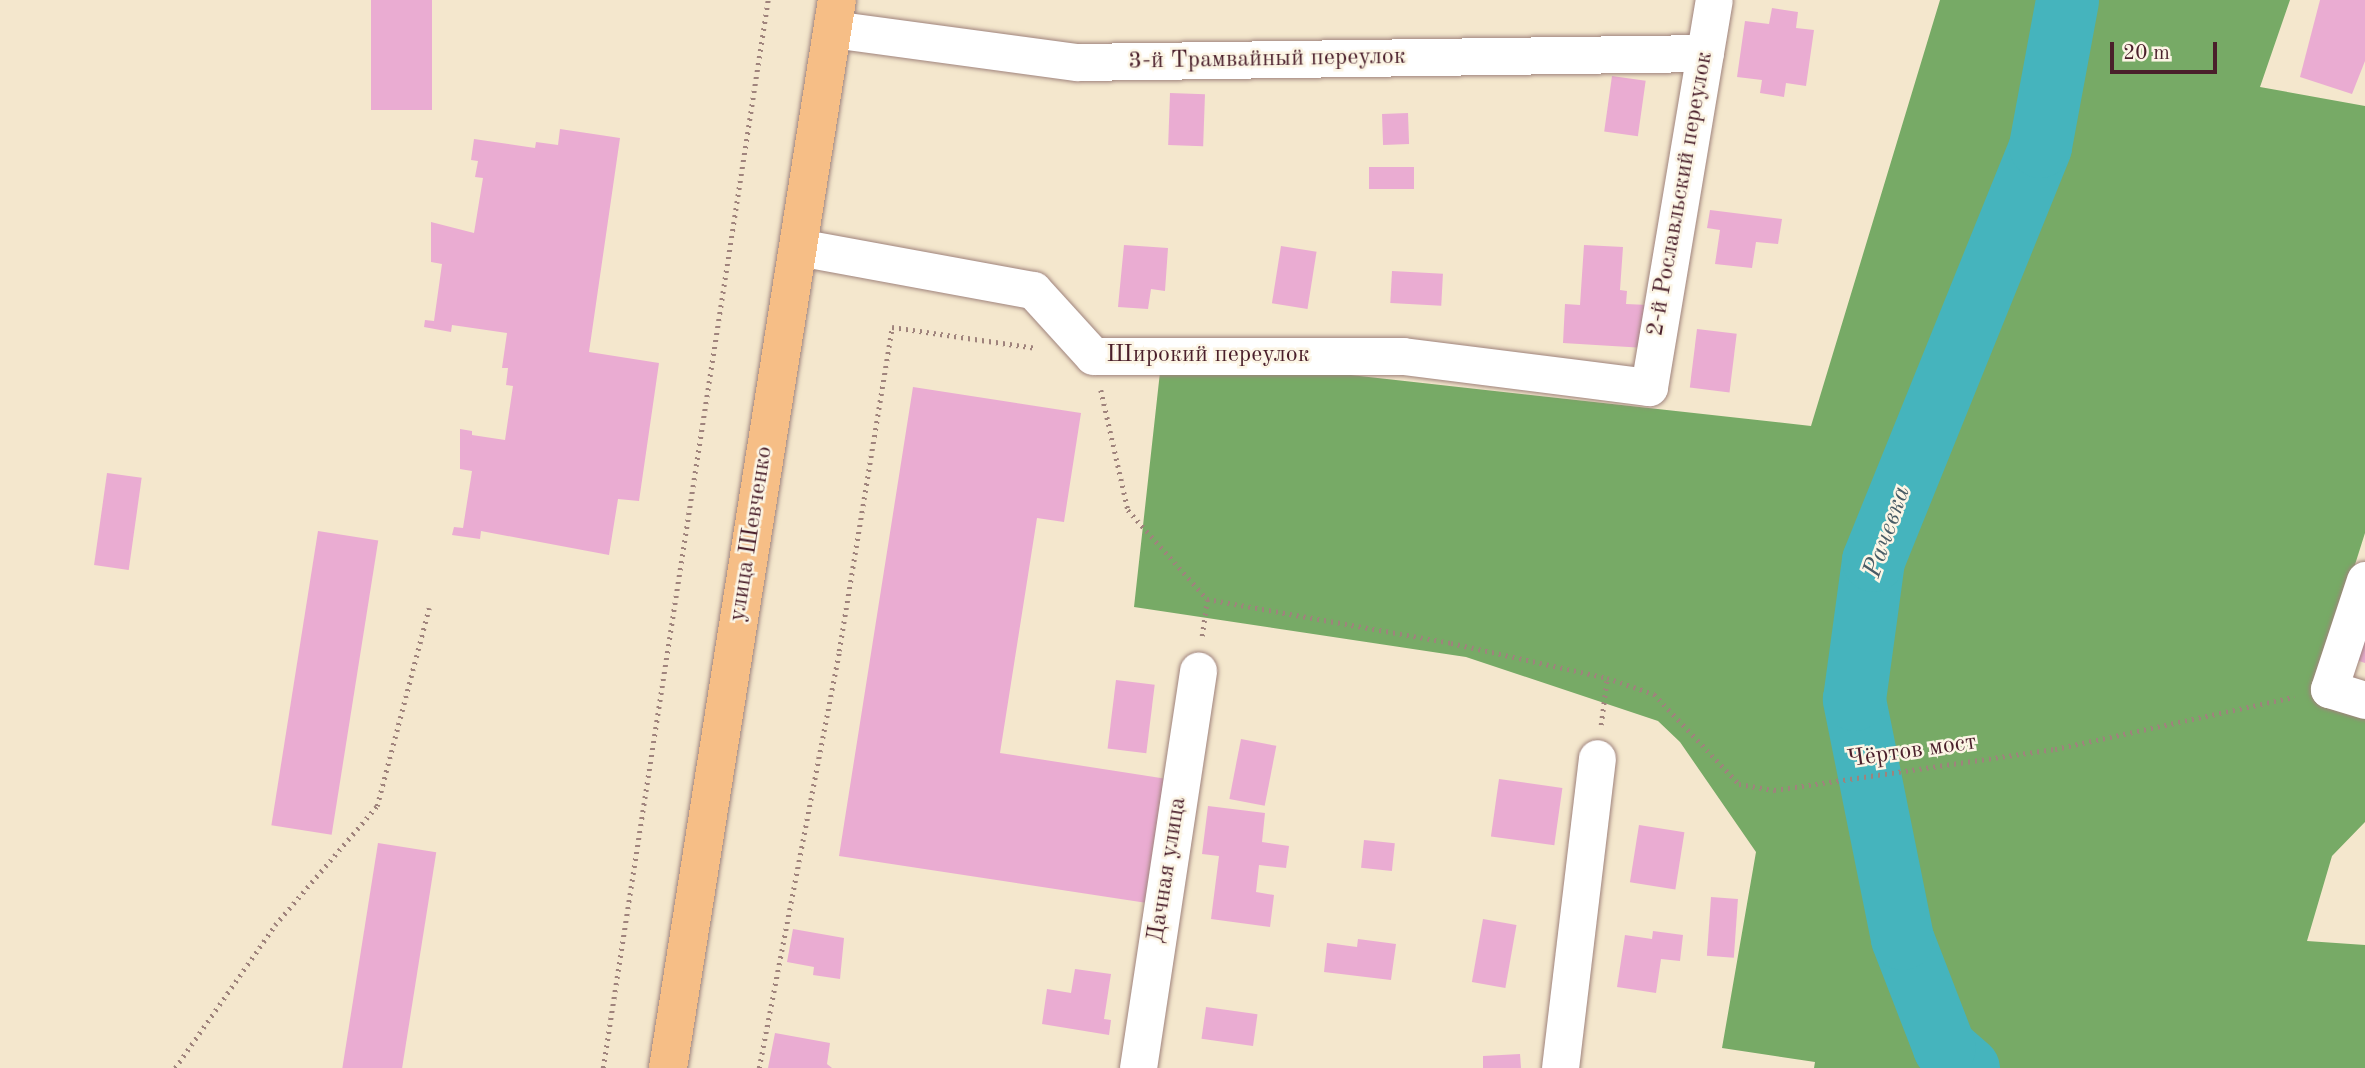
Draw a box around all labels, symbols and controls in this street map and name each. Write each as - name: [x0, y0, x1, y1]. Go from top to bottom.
- scale bar: [2113, 28, 2220, 72]
- street label: 3-й Трамвайный переулок: [1128, 43, 1406, 77]
- text: 20 m: [2123, 43, 2170, 64]
- street label: 2-й Рославльский переулок: [1642, 49, 1720, 339]
- street label: Широкий переулок: [1106, 342, 1310, 370]
- street label: улица Шевченко: [724, 444, 780, 624]
- water label: Рачевка: [1858, 482, 1918, 582]
- street label: Чёртов мост: [1846, 729, 1978, 775]
- street label: Дачная улица: [1142, 795, 1194, 945]

